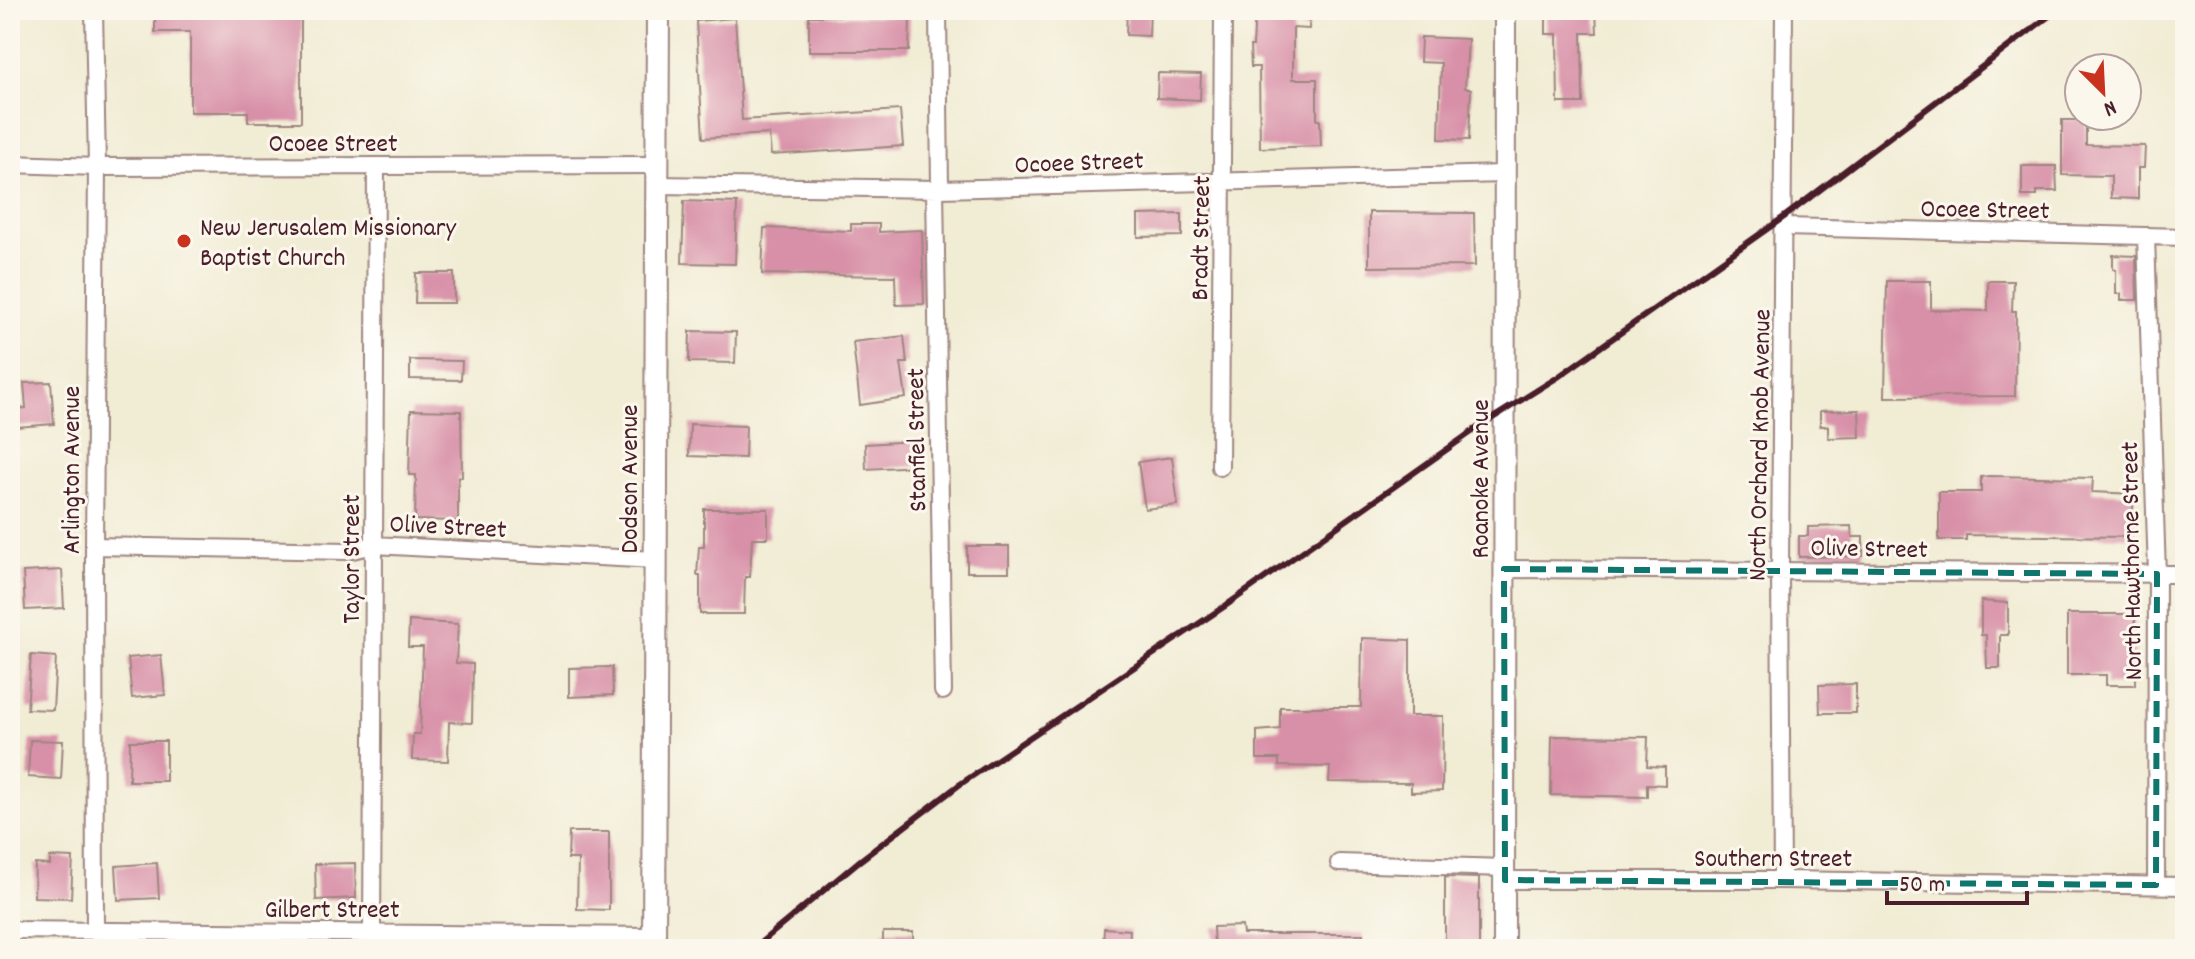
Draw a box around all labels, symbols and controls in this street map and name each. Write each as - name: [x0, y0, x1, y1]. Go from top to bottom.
- north arrow: [2063, 52, 2143, 132]
- text: N: [2098, 91, 2121, 123]
- street label: Ocoee Street: [269, 127, 398, 164]
- street label: Ocoee Street: [1014, 144, 1145, 185]
- street label: Bradt Street: [1183, 175, 1222, 301]
- street label: Ocoee Street: [1920, 192, 2050, 231]
- place label: New Jerusalem Missionary Baptist Church: [200, 211, 456, 278]
- marker: New Jerusalem Missionary Baptist Church: [175, 232, 193, 250]
- street label: North Orchard Knob Avenue: [1741, 309, 1782, 582]
- street label: Stanfiel Street: [899, 367, 938, 512]
- street label: Arlington Avenue: [55, 386, 92, 554]
- street label: Roanoke Avenue: [1464, 399, 1501, 559]
- street label: Dodson Avenue: [613, 405, 650, 553]
- street label: North Hawthorne Street: [2113, 441, 2154, 681]
- street label: Taylor Street: [335, 494, 372, 624]
- street label: Olive Street: [388, 507, 508, 550]
- street label: Olive Street: [1810, 531, 1928, 570]
- street label: Southern Street: [1694, 842, 1852, 879]
- scale bar: [1887, 855, 2027, 905]
- text: 50 m: [1899, 869, 1945, 903]
- street label: Gilbert Street: [264, 893, 400, 930]

